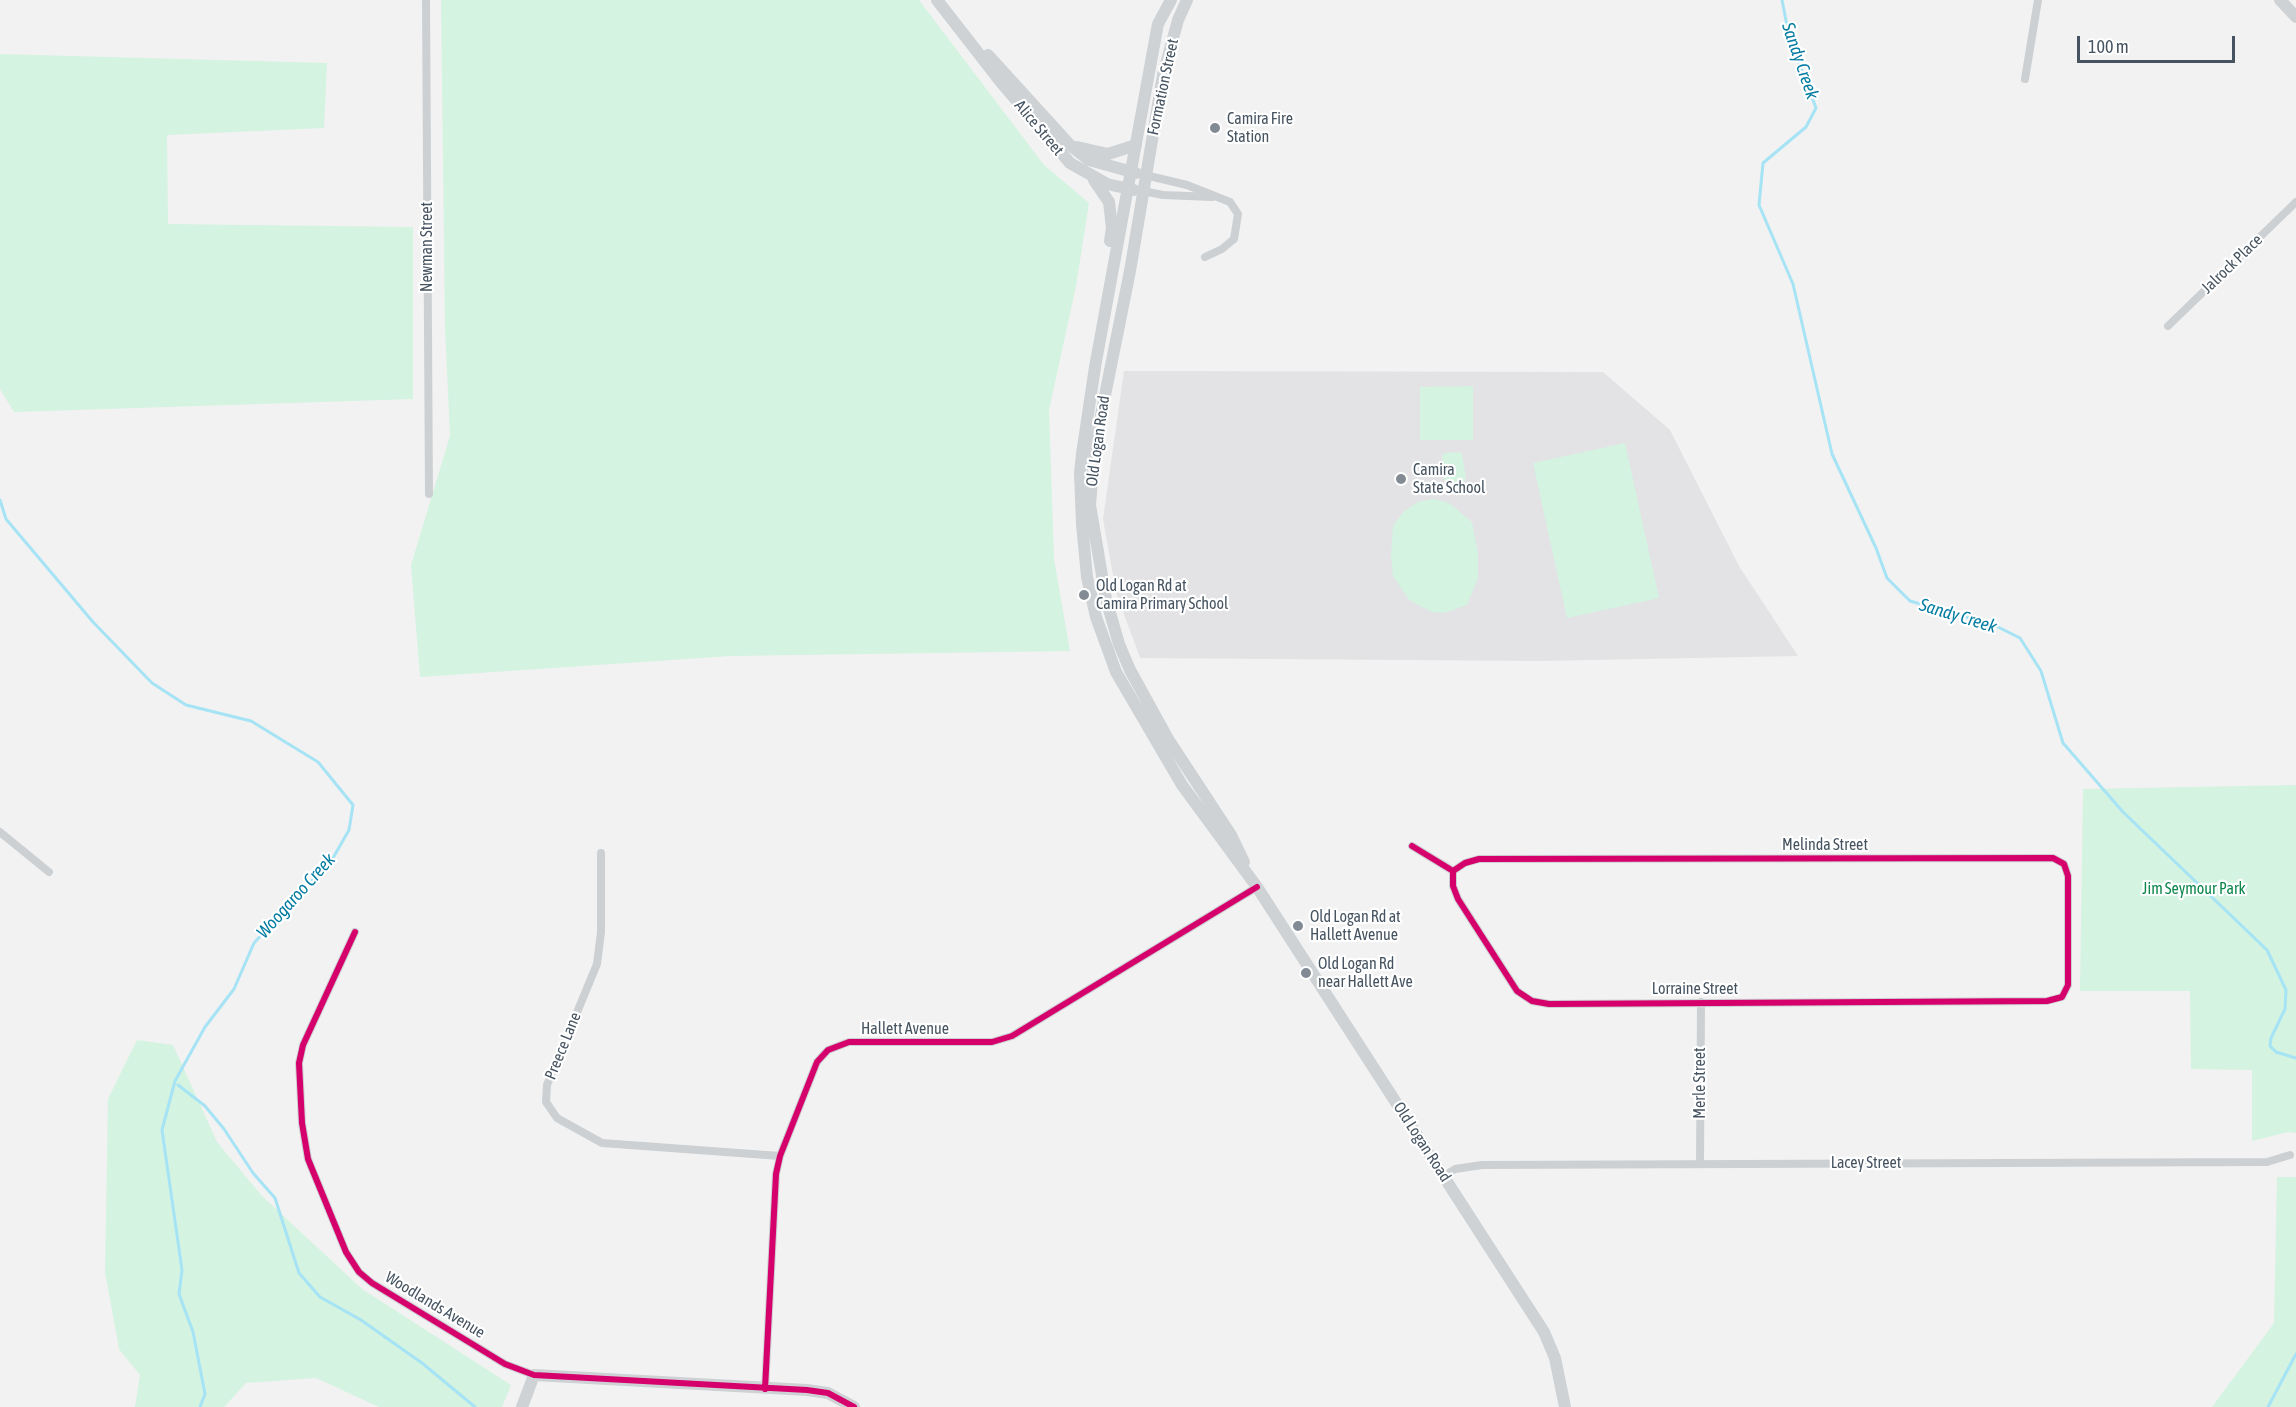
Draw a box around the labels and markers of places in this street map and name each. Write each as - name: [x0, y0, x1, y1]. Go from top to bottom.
- place label: Camira Fire Station: [1227, 109, 1293, 147]
- marker: Camira Fire Station: [1208, 121, 1222, 135]
- place label: Camira State School: [1413, 460, 1485, 498]
- marker: Camira State School: [1394, 472, 1408, 486]
- place label: Old Logan Rd at Camira Primary School: [1096, 576, 1228, 614]
- marker: Old Logan Rd at Camira Primary School: [1077, 588, 1091, 602]
- place label: Old Logan Rd at Hallett Avenue: [1310, 907, 1401, 945]
- marker: Old Logan Rd at Hallett Avenue: [1291, 919, 1305, 933]
- place label: Old Logan Rd near Hallett Ave: [1318, 954, 1413, 992]
- marker: Old Logan Rd near Hallett Ave: [1299, 966, 1313, 980]

